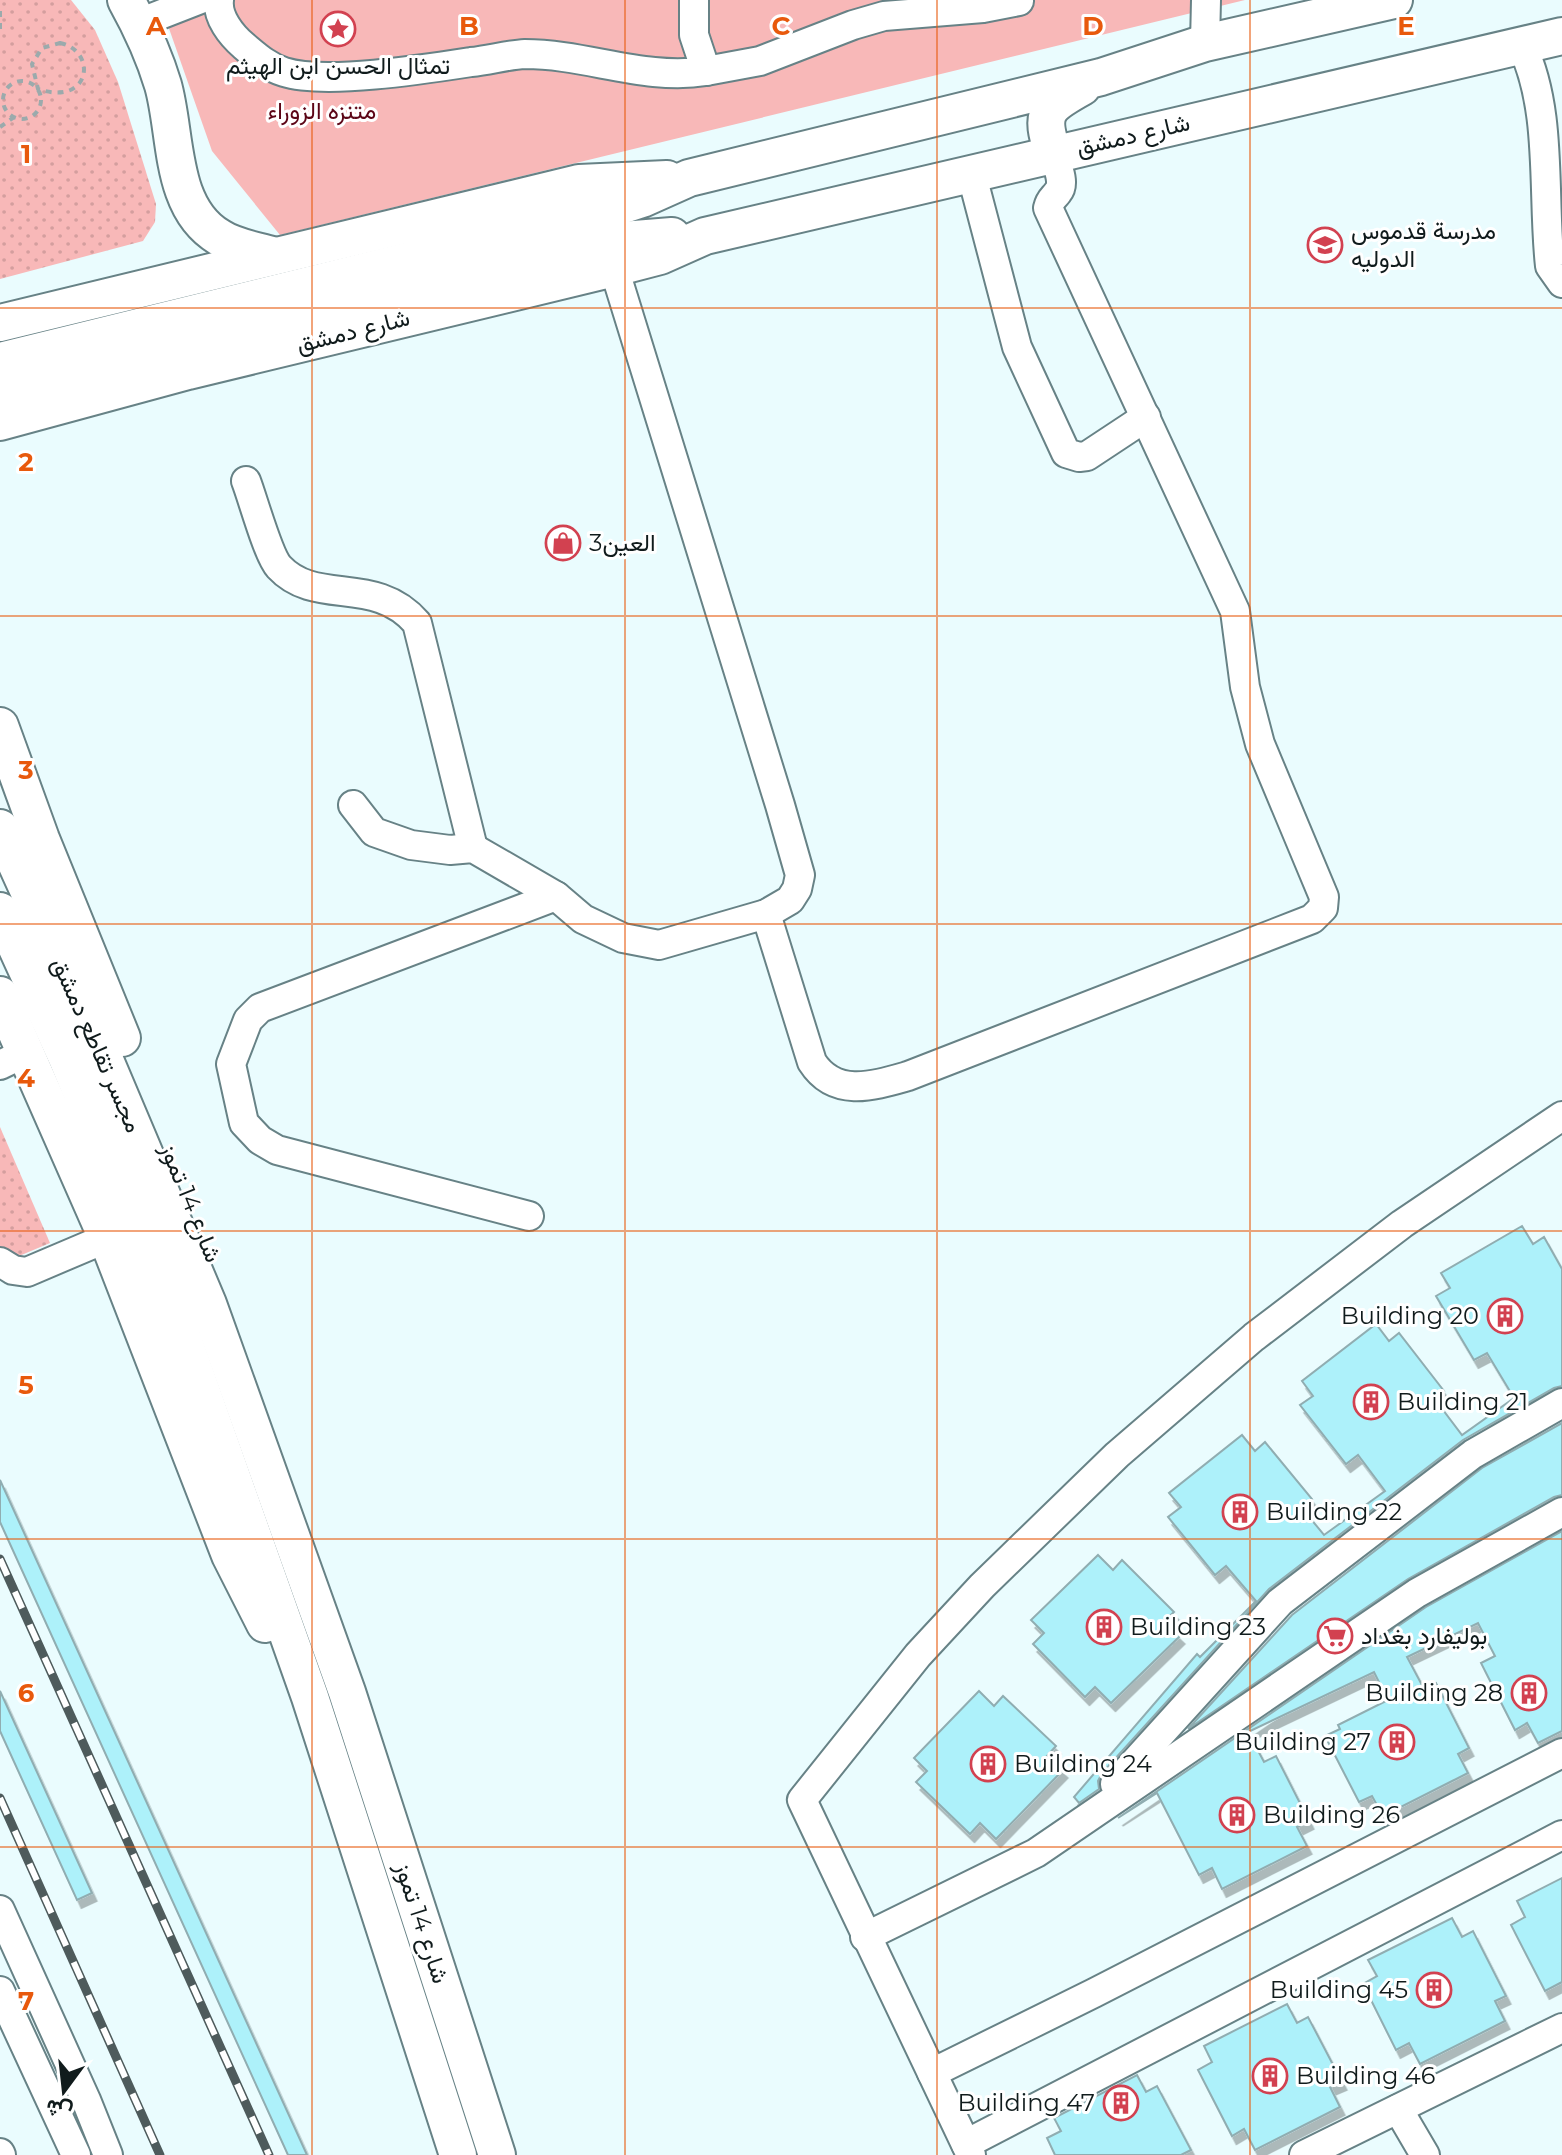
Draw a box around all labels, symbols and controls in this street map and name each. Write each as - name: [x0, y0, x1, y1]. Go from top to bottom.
- text: A: [145, 10, 167, 42]
- place icon: تمثال الحسن ابن الهيثم: [319, 10, 357, 48]
- text: B: [459, 10, 479, 42]
- text: C: [772, 10, 791, 42]
- text: D: [1082, 10, 1104, 42]
- text: E: [1397, 10, 1415, 42]
- place label: تمثال الحسن ابن الهيثم: [226, 51, 450, 82]
- park label: متنزه الزوراء: [268, 96, 376, 126]
- street label: شارع دمشق: [1073, 107, 1193, 164]
- text: 1: [21, 138, 31, 170]
- place label: مدرسة قدموس الدوليه: [1351, 216, 1496, 274]
- school or university icon: مدرسة قدموس الدوليه: [1306, 226, 1344, 264]
- street label: شارع دمشق: [293, 302, 413, 361]
- text: 2: [18, 446, 34, 478]
- shop icon: العين3: [544, 524, 582, 562]
- place label: العين3: [589, 528, 656, 557]
- text: 3: [17, 754, 34, 786]
- street label: مجسر تقاطع دمشق: [43, 953, 149, 1138]
- text: 4: [17, 1062, 35, 1094]
- street label: شارع 14 تموز: [152, 1138, 228, 1267]
- building icon: Building 20: [1486, 1297, 1524, 1335]
- place label: Building 20: [1341, 1301, 1479, 1330]
- text: 5: [18, 1369, 34, 1401]
- building icon: Building 21: [1352, 1383, 1390, 1421]
- place label: Building 21: [1397, 1387, 1528, 1416]
- building icon: Building 22: [1221, 1493, 1259, 1531]
- place label: Building 22: [1266, 1497, 1402, 1526]
- building icon: Building 23: [1085, 1608, 1123, 1646]
- place label: Building 23: [1130, 1612, 1266, 1641]
- supermarket icon: بوليفارد بغداد: [1316, 1617, 1354, 1655]
- place label: بوليفارد بغداد: [1361, 1621, 1487, 1651]
- building icon: Building 28: [1510, 1674, 1548, 1712]
- text: 6: [18, 1677, 35, 1709]
- place label: Building 28: [1365, 1678, 1503, 1707]
- building icon: Building 27: [1378, 1723, 1416, 1761]
- place label: Building 27: [1234, 1727, 1371, 1756]
- building icon: Building 24: [969, 1745, 1007, 1783]
- place label: Building 24: [1014, 1749, 1152, 1778]
- building icon: Building 26: [1218, 1796, 1256, 1834]
- place label: Building 26: [1263, 1800, 1400, 1829]
- street label: شارع 14 تموز: [387, 1858, 456, 1988]
- building icon: Building 45: [1415, 1971, 1453, 2009]
- place label: Building 45: [1270, 1975, 1408, 2004]
- text: 7: [18, 1985, 34, 2017]
- north arrow: [24, 2051, 104, 2131]
- building icon: Building 46: [1251, 2057, 1289, 2095]
- place label: Building 46: [1296, 2061, 1435, 2090]
- building icon: Building 47: [1102, 2084, 1140, 2122]
- place label: Building 47: [957, 2088, 1095, 2117]
- text: ش: [43, 2093, 75, 2126]

